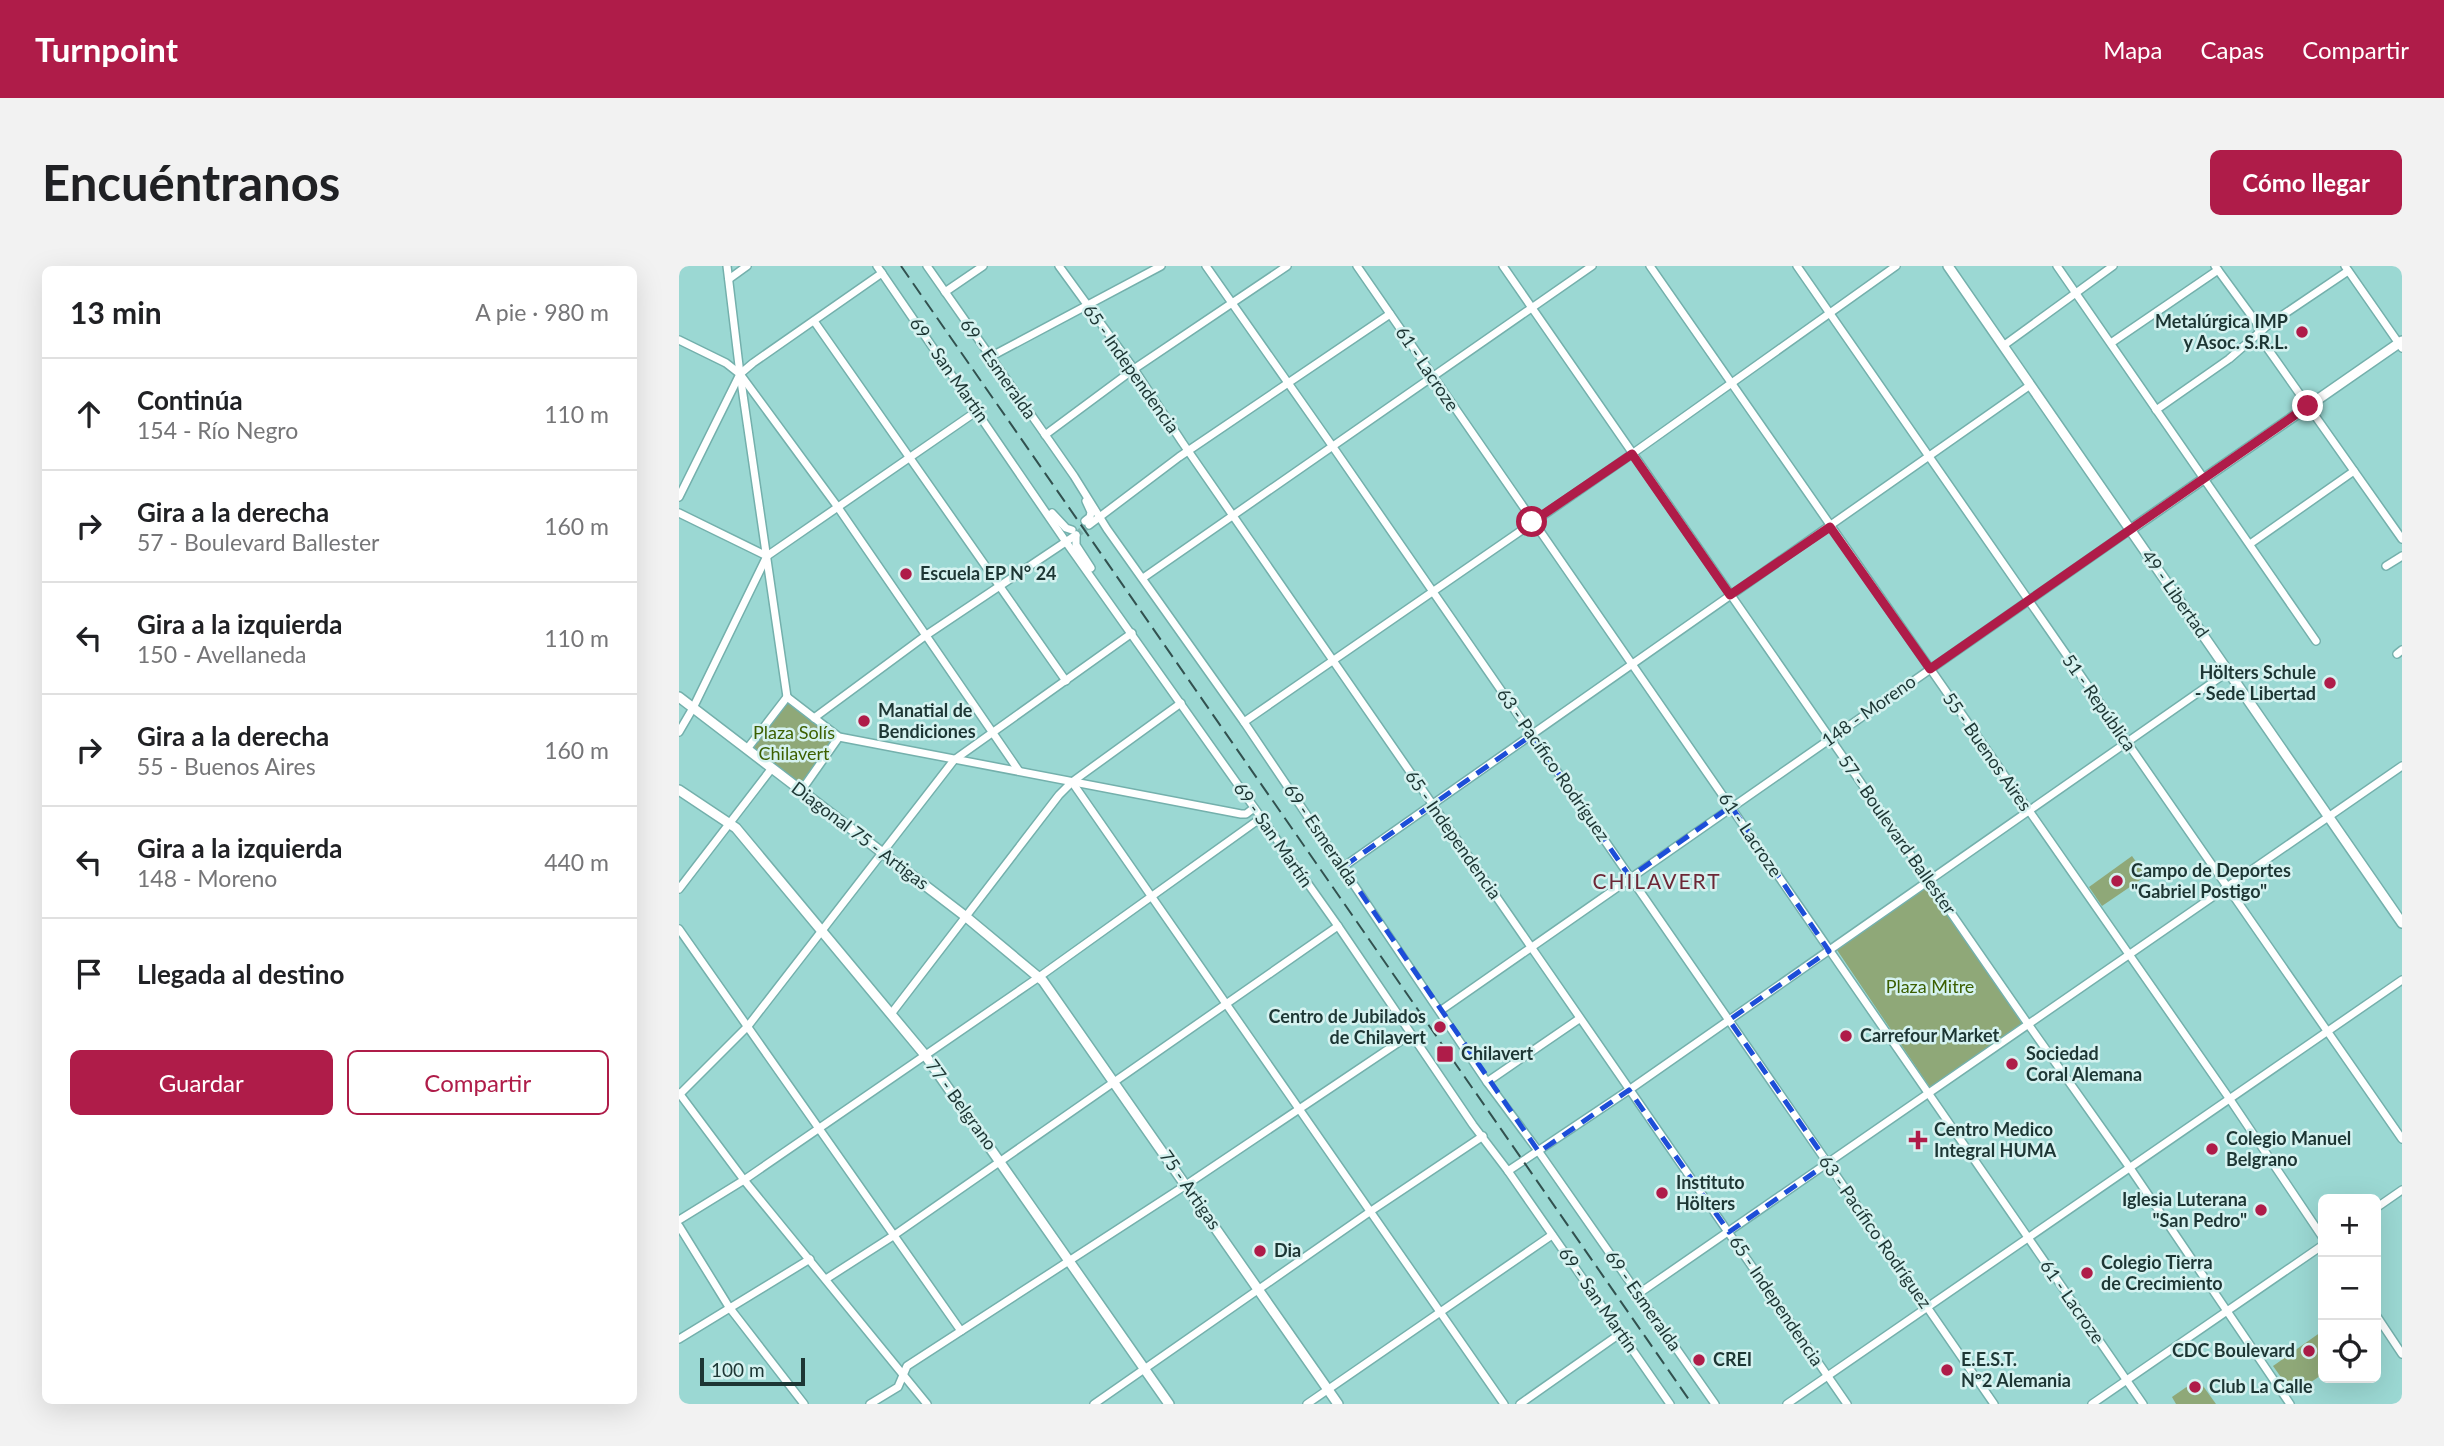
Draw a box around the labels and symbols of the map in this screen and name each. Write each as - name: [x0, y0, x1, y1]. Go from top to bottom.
- street label: 65 - Independencia: [1079, 300, 1185, 437]
- place label: Metalúrgica IMP y Asoc. S.R.L.: [2155, 310, 2288, 353]
- street label: 69 - San Martín: [906, 313, 994, 426]
- street label: 69 - Esmeralda: [956, 314, 1042, 423]
- street label: 61 - Lacroze: [1392, 322, 1464, 415]
- marker: Metalúrgica IMP y Asoc. S.R.L.: [2294, 324, 2310, 340]
- route end: [2292, 390, 2323, 421]
- route start: [1516, 506, 1547, 537]
- street label: 49 - Libertad: [2138, 545, 2214, 641]
- place label: Escuela EP N° 24: [920, 562, 1057, 584]
- marker: Escuela EP N° 24: [898, 566, 914, 582]
- street label: 51 - República: [2058, 650, 2141, 755]
- place label: Hölters Schule - Sede Libertad: [2195, 661, 2316, 704]
- street label: 148 - Moreno: [1817, 670, 1920, 751]
- marker: Hölters Schule - Sede Libertad: [2322, 675, 2338, 691]
- street label: 63 - Pacífico Rodríguez: [1493, 684, 1615, 845]
- street label: 55 - Buenos Aires: [1939, 688, 2037, 815]
- place label: Manatial de Bendiciones: [878, 699, 976, 742]
- marker: Manatial de Bendiciones: [856, 713, 872, 729]
- park label: Plaza Solís Chilavert: [753, 721, 835, 764]
- street label: 57 - Boulevard Ballester: [1834, 750, 1961, 919]
- street label: 65 - Independencia: [1401, 766, 1507, 903]
- street label: Diagonal 75 - Artigas: [788, 776, 934, 894]
- street label: 69 - San Martín: [1230, 778, 1318, 891]
- street label: 69 - Esmeralda: [1280, 779, 1364, 889]
- street label: 61 - Lacroze: [1715, 788, 1787, 881]
- place label: Campo de Deportes "Gabriel Postigo": [2131, 859, 2291, 902]
- district label: CHILAVERT: [1592, 868, 1722, 893]
- marker: Campo de Deportes "Gabriel Postigo": [2109, 873, 2125, 889]
- park label: Plaza Mitre: [1886, 975, 1974, 997]
- place label: Centro de Jubilados de Chilavert: [1269, 1005, 1426, 1048]
- marker: Centro de Jubilados de Chilavert: [1432, 1019, 1448, 1035]
- place label: Carrefour Market: [1860, 1024, 1999, 1046]
- marker: Carrefour Market: [1838, 1028, 1854, 1044]
- place label: Chilavert: [1461, 1042, 1534, 1064]
- place label: Sociedad Coral Alemana: [2026, 1042, 2142, 1085]
- marker: Chilavert: [1435, 1044, 1455, 1064]
- street label: 77 - Belgrano: [921, 1055, 1002, 1154]
- marker: Sociedad Coral Alemana: [2004, 1056, 2020, 1072]
- place label: Centro Medico Integral HUMA: [1934, 1118, 2057, 1161]
- place label: Colegio Manuel Belgrano: [2226, 1127, 2351, 1170]
- marker: Centro Medico Integral HUMA: [1908, 1130, 1928, 1150]
- marker: Colegio Manuel Belgrano: [2204, 1141, 2220, 1157]
- street label: 75 - Artigas: [1155, 1145, 1226, 1234]
- street label: 63 - Pacífico Rodríguez: [1815, 1151, 1937, 1312]
- place label: Instituto Hölters: [1676, 1171, 1745, 1214]
- marker: Instituto Hölters: [1654, 1185, 1670, 1201]
- place label: Iglesia Luterana "San Pedro": [2122, 1188, 2247, 1231]
- marker: Iglesia Luterana "San Pedro": [2253, 1202, 2269, 1218]
- street label: 65 - Independencia: [1725, 1231, 1829, 1370]
- place label: Dia: [1274, 1239, 1301, 1261]
- marker: Dia: [1252, 1243, 1268, 1259]
- street label: 69 - San Martín: [1555, 1243, 1643, 1356]
- street label: 69 - Esmeralda: [1601, 1246, 1687, 1355]
- place label: Colegio Tierra de Crecimiento: [2101, 1251, 2223, 1294]
- street label: 61 - Lacroze: [2036, 1255, 2110, 1348]
- marker: Colegio Tierra de Crecimiento: [2079, 1265, 2095, 1281]
- place label: CDC Boulevard: [2172, 1339, 2295, 1361]
- marker: CDC Boulevard: [2301, 1343, 2317, 1359]
- place label: CREI: [1713, 1348, 1752, 1370]
- place label: E.E.S.T. Nº2 Alemania: [1961, 1348, 2071, 1391]
- marker: CREI: [1691, 1352, 1707, 1368]
- scale bar: [700, 1355, 805, 1387]
- marker: E.E.S.T. Nº2 Alemania: [1939, 1362, 1955, 1378]
- place label: Club La Calle: [2209, 1375, 2313, 1397]
- marker: Club La Calle: [2187, 1379, 2203, 1395]

